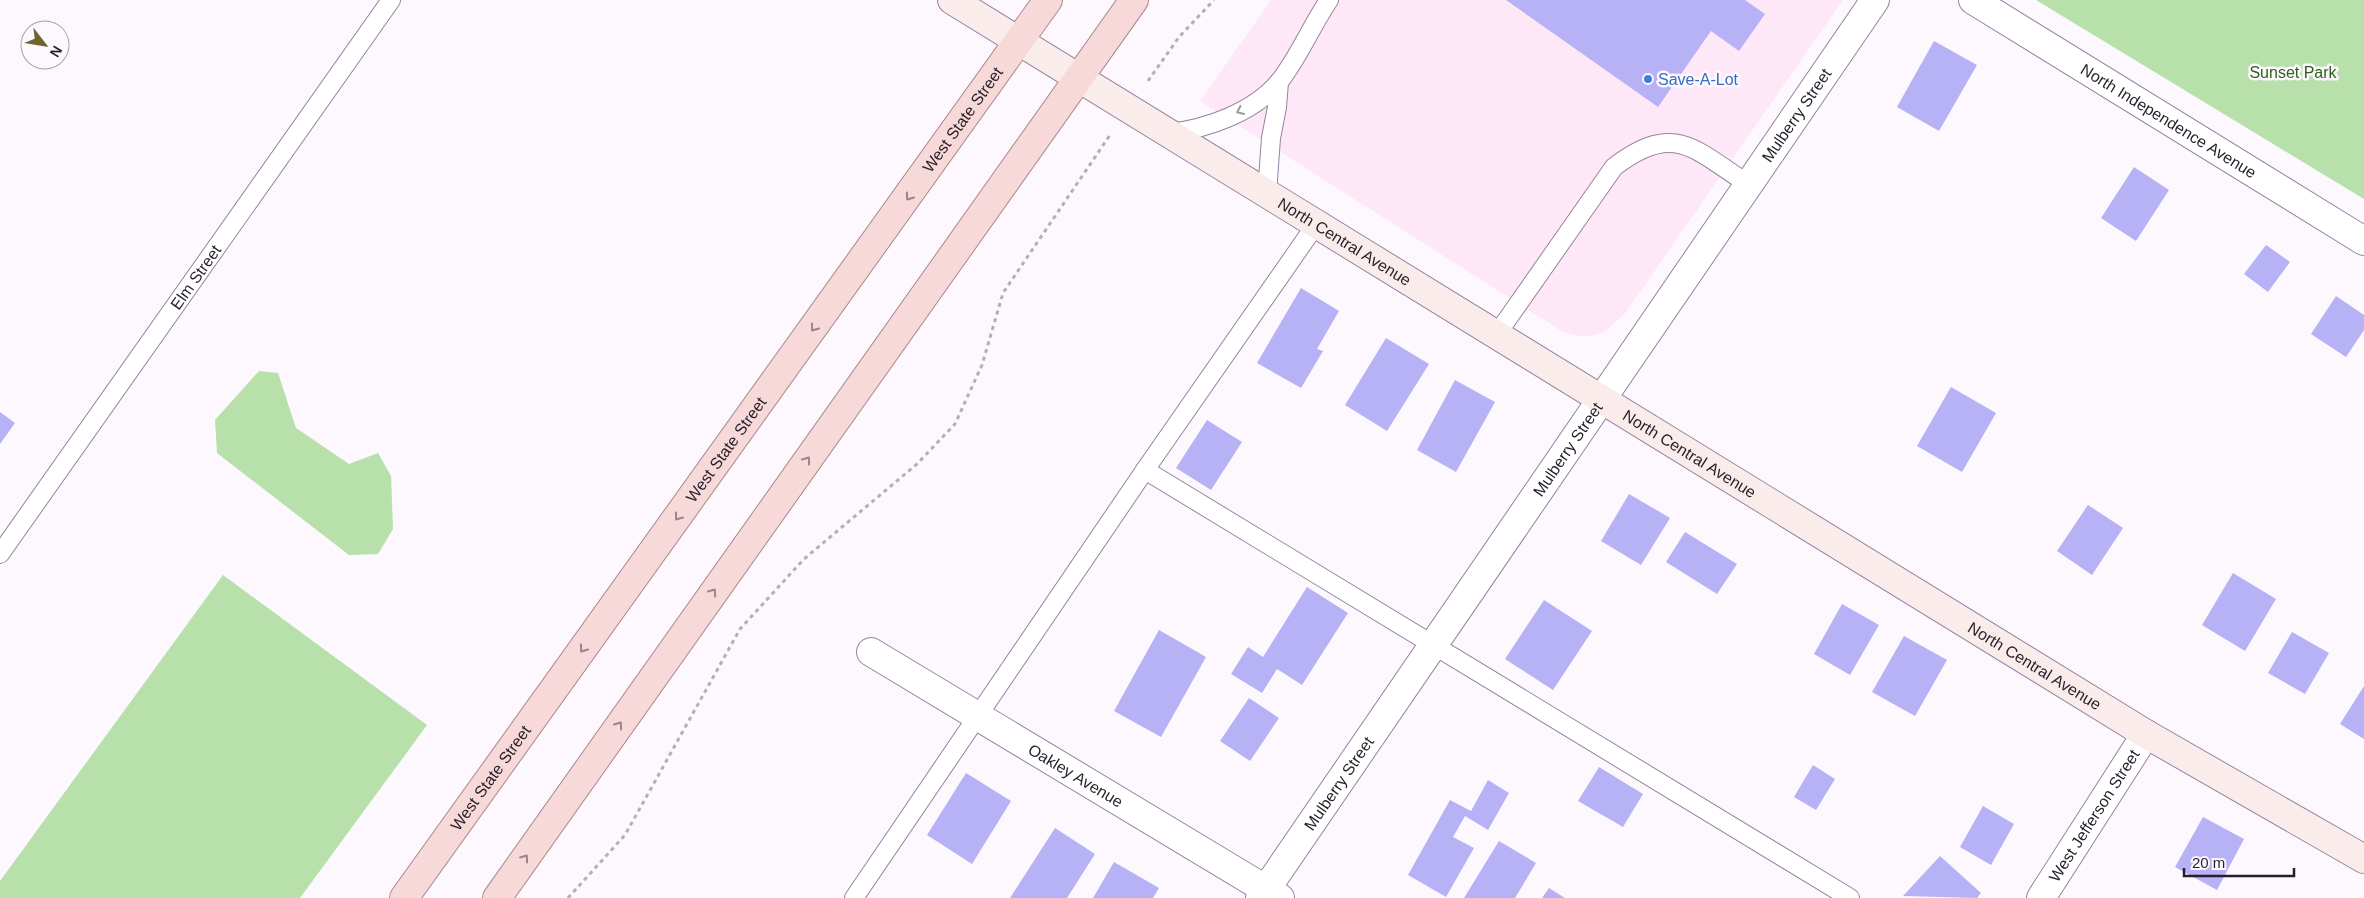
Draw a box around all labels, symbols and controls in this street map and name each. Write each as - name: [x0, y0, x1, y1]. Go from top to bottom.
- north arrow: [20, 20, 70, 70]
- text: N: [47, 43, 66, 60]
- street label: North Independence Avenue: [2078, 60, 2260, 181]
- street label: West State Street: [919, 63, 1006, 175]
- park label: Sunset Park: [2249, 64, 2338, 81]
- street label: Mulberry Street: [1758, 65, 1834, 165]
- place label: Save-A-Lot: [1658, 71, 1739, 88]
- marker: Save-A-Lot: [1642, 73, 1654, 85]
- one-way arrow: [1236, 105, 1245, 115]
- one-way arrow: [906, 191, 915, 200]
- street label: North Central Avenue: [1275, 194, 1414, 289]
- street label: Elm Street: [167, 241, 224, 312]
- one-way arrow: [811, 323, 820, 332]
- street label: West State Street: [682, 393, 769, 505]
- street label: Mulberry Street: [1529, 399, 1606, 499]
- street label: North Central Avenue: [1620, 406, 1759, 501]
- one-way arrow: [801, 456, 810, 466]
- one-way arrow: [675, 511, 684, 521]
- one-way arrow: [706, 589, 716, 598]
- street label: North Central Avenue: [1965, 618, 2104, 713]
- one-way arrow: [580, 643, 589, 653]
- street label: West State Street: [447, 721, 534, 834]
- one-way arrow: [613, 721, 622, 731]
- street label: Mulberry Street: [1301, 733, 1377, 833]
- street label: Oakley Avenue: [1025, 740, 1126, 810]
- street label: West Jefferson Street: [2045, 746, 2143, 885]
- scale bar: [2184, 846, 2294, 878]
- one-way arrow: [519, 854, 528, 864]
- text: 20 m: [2192, 854, 2225, 871]

